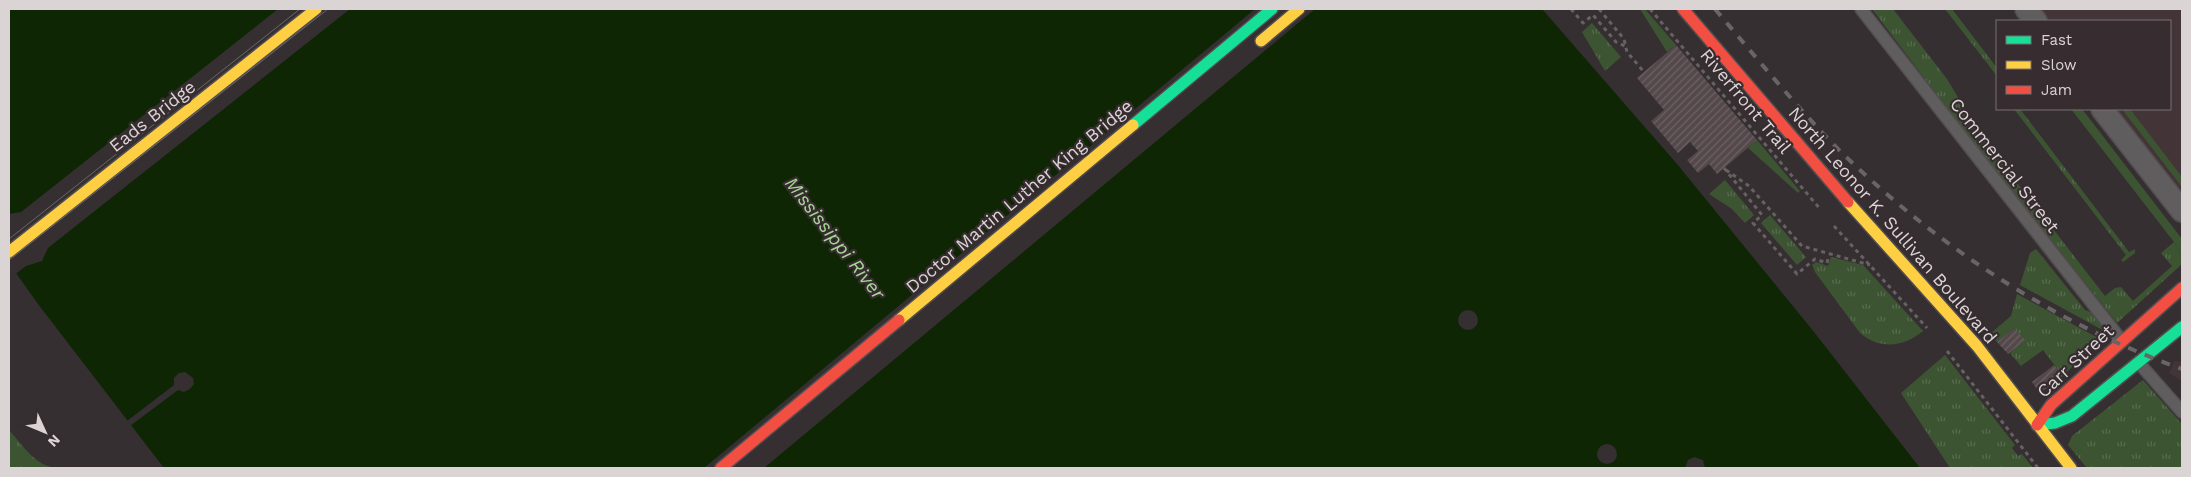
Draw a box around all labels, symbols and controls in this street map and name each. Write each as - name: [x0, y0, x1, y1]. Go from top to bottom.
- legend: [1996, 20, 2171, 110]
- text: Fast: [2041, 31, 2073, 49]
- street label: Riverfront Trail: [1696, 44, 1796, 158]
- text: Slow: [2041, 56, 2077, 74]
- street label: Eads Bridge: [105, 76, 199, 156]
- text: Jam: [2041, 81, 2072, 99]
- street label: Commercial Street: [1946, 93, 2064, 237]
- street label: Doctor Martin Luther King Bridge: [901, 95, 1137, 297]
- street label: North Leonor K. Sullivan Boulevard: [1784, 102, 2002, 348]
- water label: Mississippi River: [780, 172, 890, 304]
- street label: Carr Street: [2032, 320, 2118, 402]
- north arrow: [20, 407, 70, 457]
- text: N: [45, 432, 64, 450]

